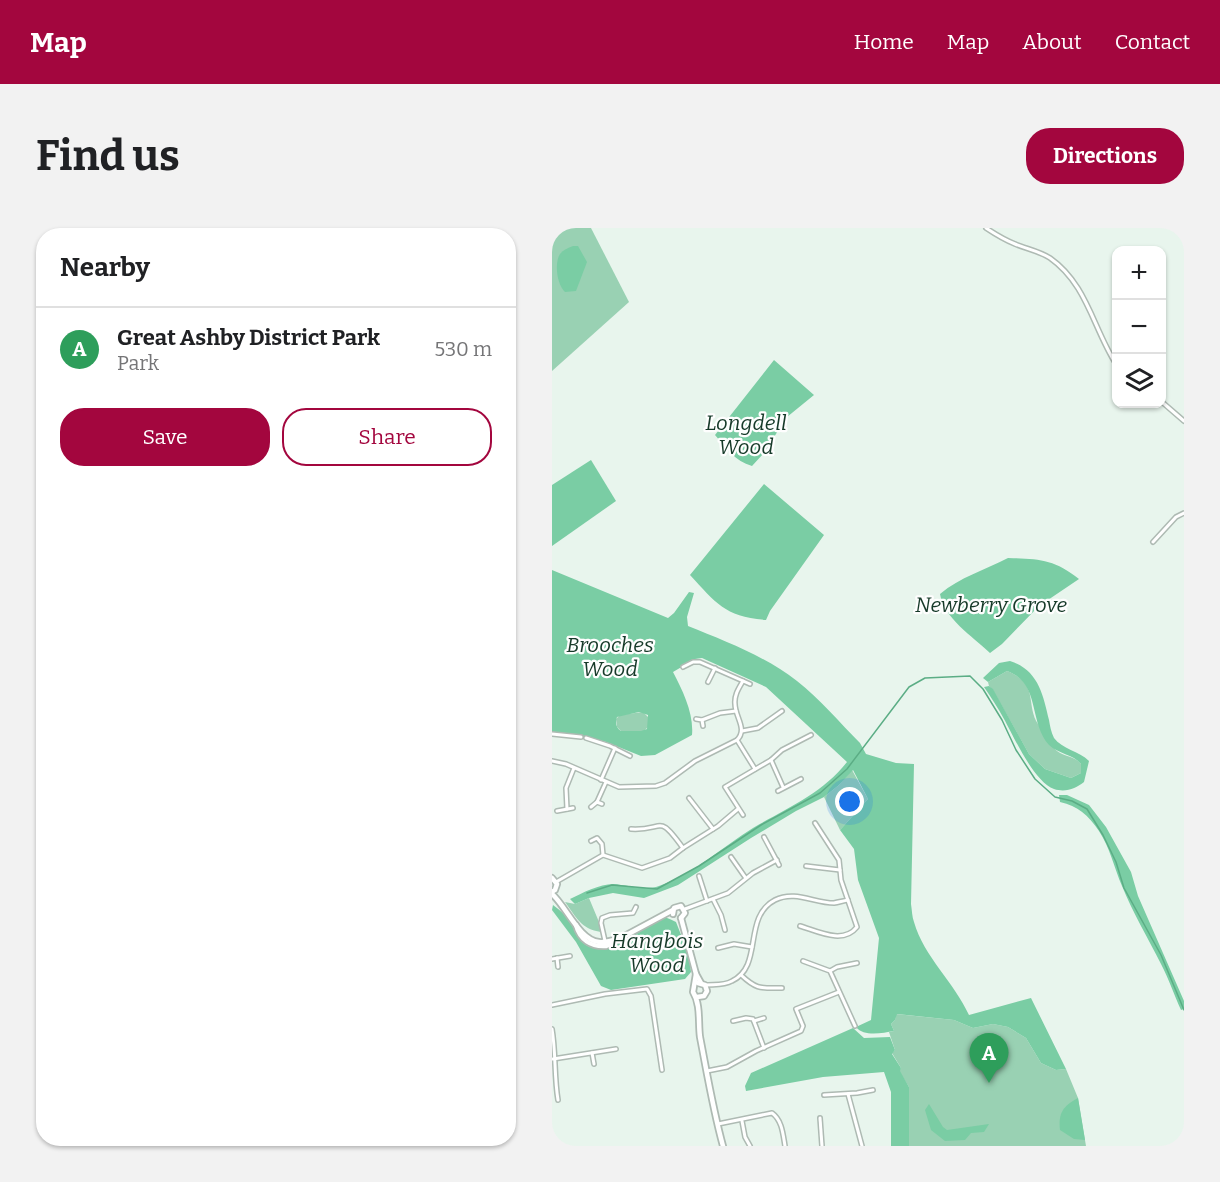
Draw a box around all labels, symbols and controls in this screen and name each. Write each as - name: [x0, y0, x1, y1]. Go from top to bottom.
- text: Map: [30, 26, 87, 59]
- text: Home: [854, 29, 914, 55]
- text: Map: [947, 29, 989, 55]
- text: About: [1022, 29, 1082, 55]
- text: Contact: [1115, 29, 1190, 55]
- button: Directions: [1026, 128, 1184, 184]
- text: Find us: [36, 131, 180, 181]
- map controls: [1112, 246, 1166, 408]
- button: +: [1112, 246, 1166, 300]
- text: Nearby: [60, 252, 150, 283]
- button: −: [1112, 300, 1166, 354]
- text: Great Ashby District Park: [117, 324, 380, 351]
- text: A: [72, 337, 87, 361]
- text: 530 m: [434, 337, 492, 361]
- text: Park: [117, 351, 159, 375]
- button: layers: [1112, 354, 1166, 408]
- button: Save: [60, 408, 270, 466]
- button: Share: [282, 408, 492, 466]
- park label: Longdell Wood: [705, 410, 787, 460]
- park label: Newberry Grove: [915, 592, 1068, 618]
- park label: Brooches Wood: [566, 632, 654, 682]
- your location: [835, 787, 864, 816]
- park label: Hangbois Wood: [611, 928, 703, 978]
- pin: A: [970, 1034, 1008, 1083]

